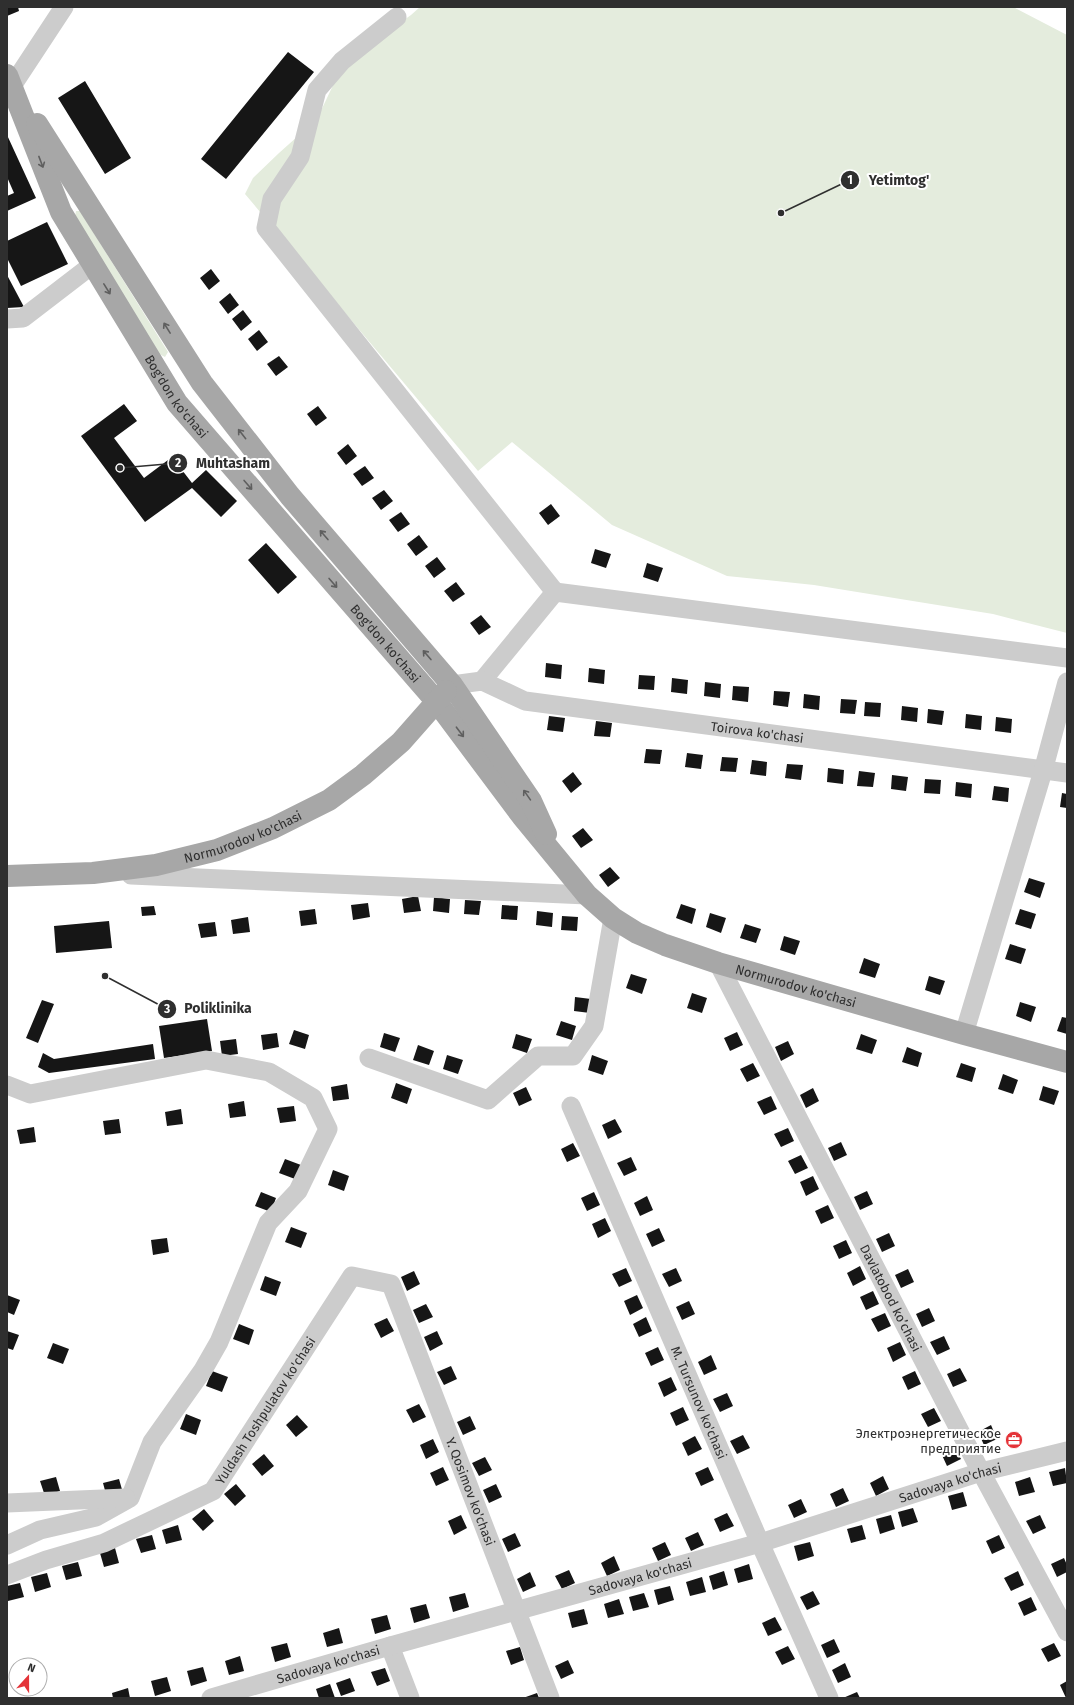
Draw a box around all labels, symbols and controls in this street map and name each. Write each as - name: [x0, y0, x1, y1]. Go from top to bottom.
- one-way arrow: [38, 155, 46, 167]
- callout: Yetimtog': [840, 167, 937, 193]
- text: Yetimtog': [868, 172, 929, 189]
- text: 1: [847, 173, 853, 187]
- one-way arrow: [104, 283, 112, 295]
- one-way arrow: [163, 322, 171, 334]
- street label: Bog'don ko'chasi: [142, 352, 211, 441]
- one-way arrow: [238, 429, 247, 440]
- callout: Muhtasham: [168, 450, 278, 476]
- text: Muhtasham: [196, 455, 270, 472]
- text: 2: [175, 456, 181, 470]
- one-way arrow: [244, 479, 253, 490]
- one-way arrow: [320, 530, 329, 540]
- one-way arrow: [329, 578, 338, 588]
- street label: Bog'don ko'chasi: [347, 601, 423, 686]
- one-way arrow: [422, 650, 432, 660]
- street label: Toirova ko'chasi: [710, 719, 805, 746]
- one-way arrow: [456, 727, 464, 738]
- one-way arrow: [523, 790, 531, 801]
- street label: Normurodov ko'chasi: [182, 808, 304, 866]
- street label: Normurodov ko'chasi: [734, 961, 858, 1010]
- callout: Poliklinika: [157, 996, 260, 1022]
- text: Poliklinika: [184, 1000, 252, 1017]
- text: 3: [163, 1002, 170, 1016]
- street label: Davlatobod ko’chasi: [857, 1242, 924, 1354]
- street label: Yuldash Toshpulatov ko'chasi: [212, 1334, 319, 1487]
- street label: M. Tursunov ko'chasi: [668, 1344, 730, 1461]
- place label: Электроэнергетическое предприятие: [856, 1426, 1001, 1456]
- office icon: Электроэнергетическое предприятие: [1004, 1430, 1024, 1450]
- street label: Y. Qosimov ko'chasi: [443, 1435, 498, 1548]
- street label: Sadovaya ko'chasi: [897, 1460, 1003, 1506]
- street label: Sadovaya ko'chasi: [587, 1555, 694, 1598]
- street label: Sadovaya ko'chasi: [275, 1642, 382, 1687]
- north arrow: [8, 1657, 48, 1697]
- text: N: [26, 1661, 37, 1676]

